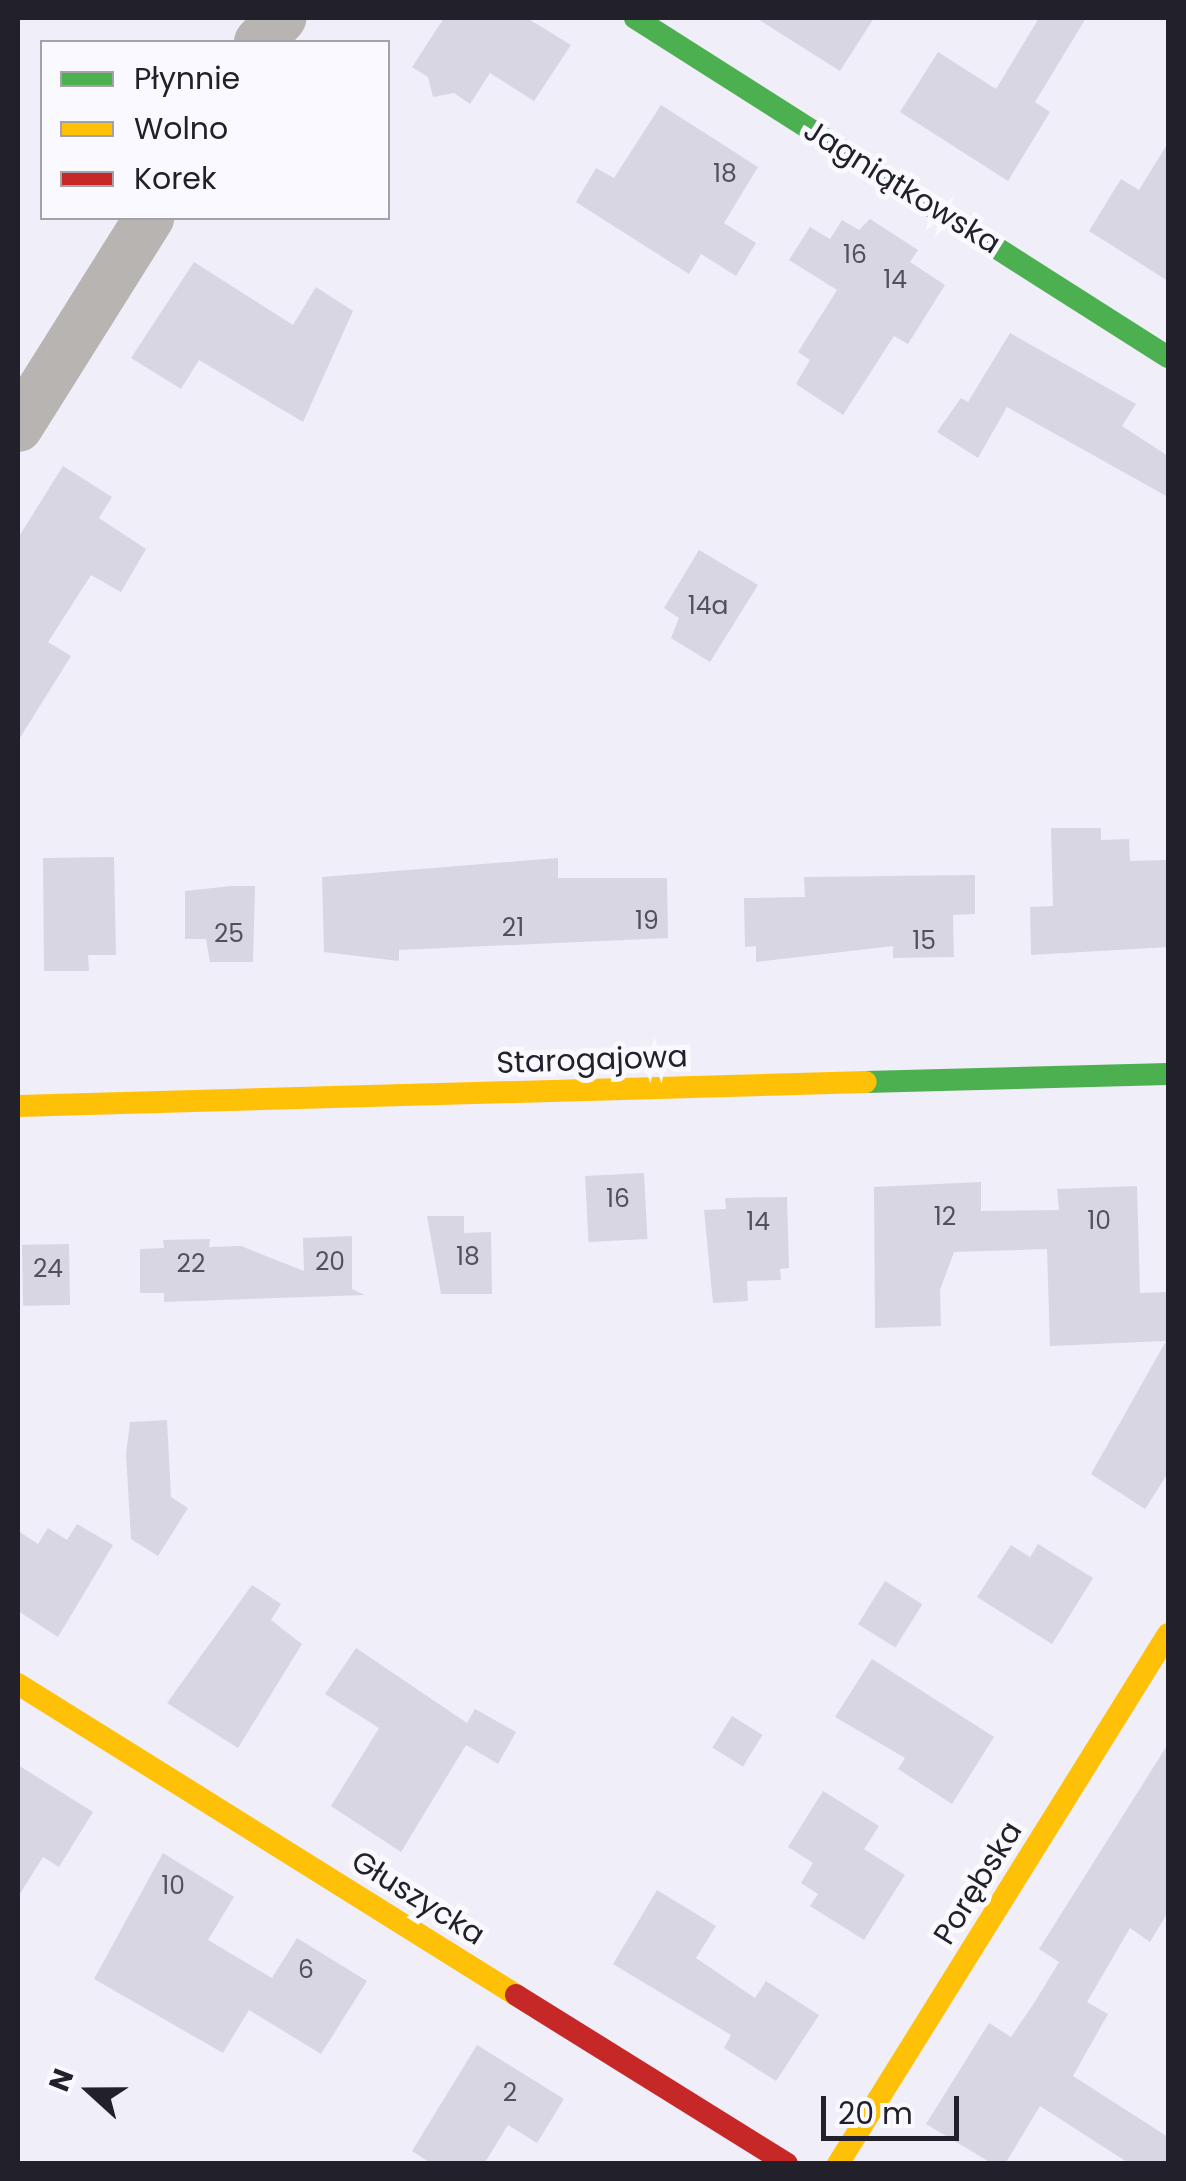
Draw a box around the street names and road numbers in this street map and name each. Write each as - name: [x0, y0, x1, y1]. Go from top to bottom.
- street label: Jagniątkowska: [797, 112, 1007, 262]
- street label: Starogajowa: [496, 1039, 688, 1081]
- street label: Porębska: [926, 1815, 1030, 1951]
- street label: Głuszycka: [345, 1843, 491, 1953]

